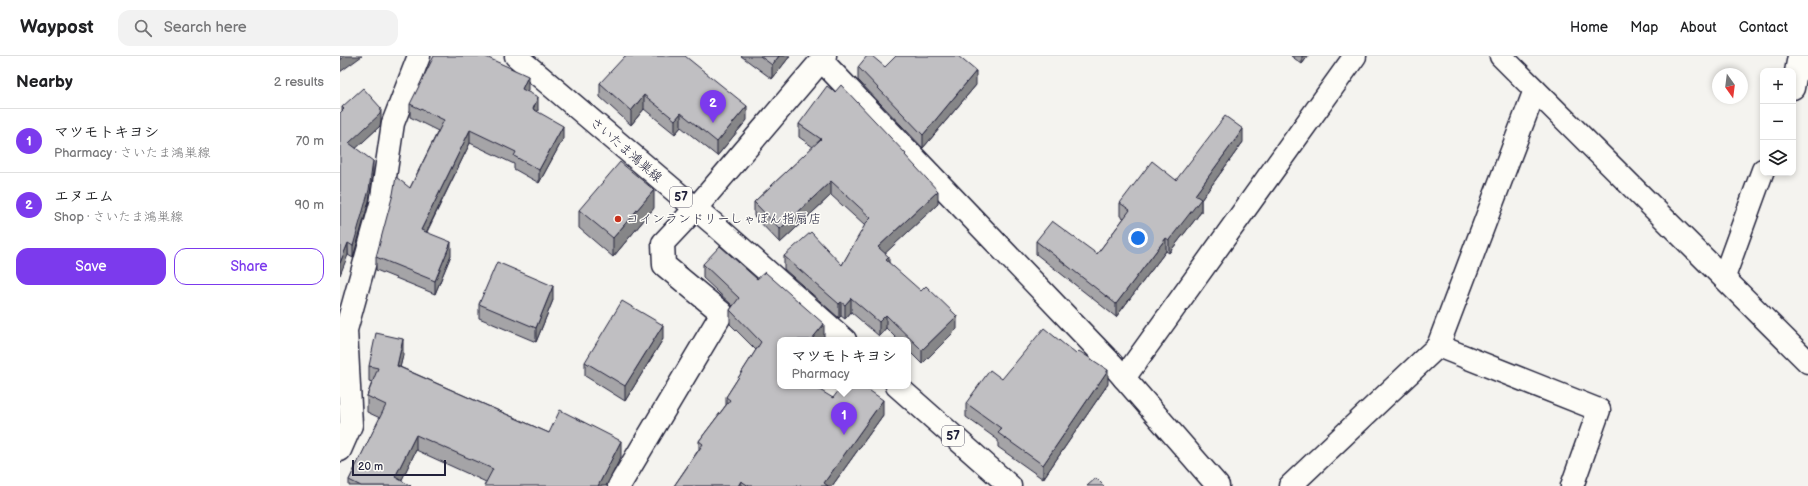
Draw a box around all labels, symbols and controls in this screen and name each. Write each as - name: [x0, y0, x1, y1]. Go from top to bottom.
- search box: [118, 10, 398, 46]
- text: Waypost: [20, 16, 94, 39]
- icon: search: [132, 17, 154, 39]
- text: Search here: [164, 18, 247, 37]
- text: Home: [1570, 19, 1608, 36]
- text: Map: [1630, 19, 1658, 36]
- text: About: [1680, 19, 1717, 36]
- text: Contact: [1739, 19, 1788, 36]
- north arrow: [1712, 68, 1748, 104]
- map controls: [1760, 68, 1796, 176]
- button: +: [1760, 68, 1796, 104]
- text: Nearby: [16, 72, 73, 92]
- text: 2 results: [274, 74, 324, 90]
- pin: 2: [700, 90, 726, 123]
- button: −: [1760, 104, 1796, 140]
- street label: さいたま鴻巣線: [587, 114, 666, 186]
- text: マツモトキヨシ: [54, 123, 159, 142]
- text: 1: [26, 133, 32, 149]
- text: 70 m: [296, 133, 324, 149]
- button: layers: [1760, 140, 1796, 176]
- text: Pharmacy · さいたま鴻巣線: [54, 145, 210, 161]
- text: エヌエム: [54, 187, 114, 206]
- road number: 57: [670, 187, 692, 207]
- text: 2: [25, 197, 33, 213]
- text: 90 m: [295, 197, 324, 213]
- text: Shop · さいたま鴻巣線: [54, 209, 183, 225]
- place label: コインランドリーしゃぼん指扇店: [626, 211, 821, 227]
- marker: コインランドリーしゃぼん指扇店: [613, 214, 623, 224]
- your location: [1128, 228, 1148, 248]
- button: Save: [16, 248, 166, 285]
- button: Share: [174, 248, 324, 285]
- popup: [777, 337, 911, 389]
- text: マツモトキヨシ: [791, 347, 897, 366]
- text: Pharmacy: [791, 366, 850, 382]
- pin: 1: [831, 402, 857, 435]
- road number: 57: [942, 426, 964, 446]
- scale bar: [352, 458, 446, 477]
- text: 20 m: [358, 460, 383, 473]

